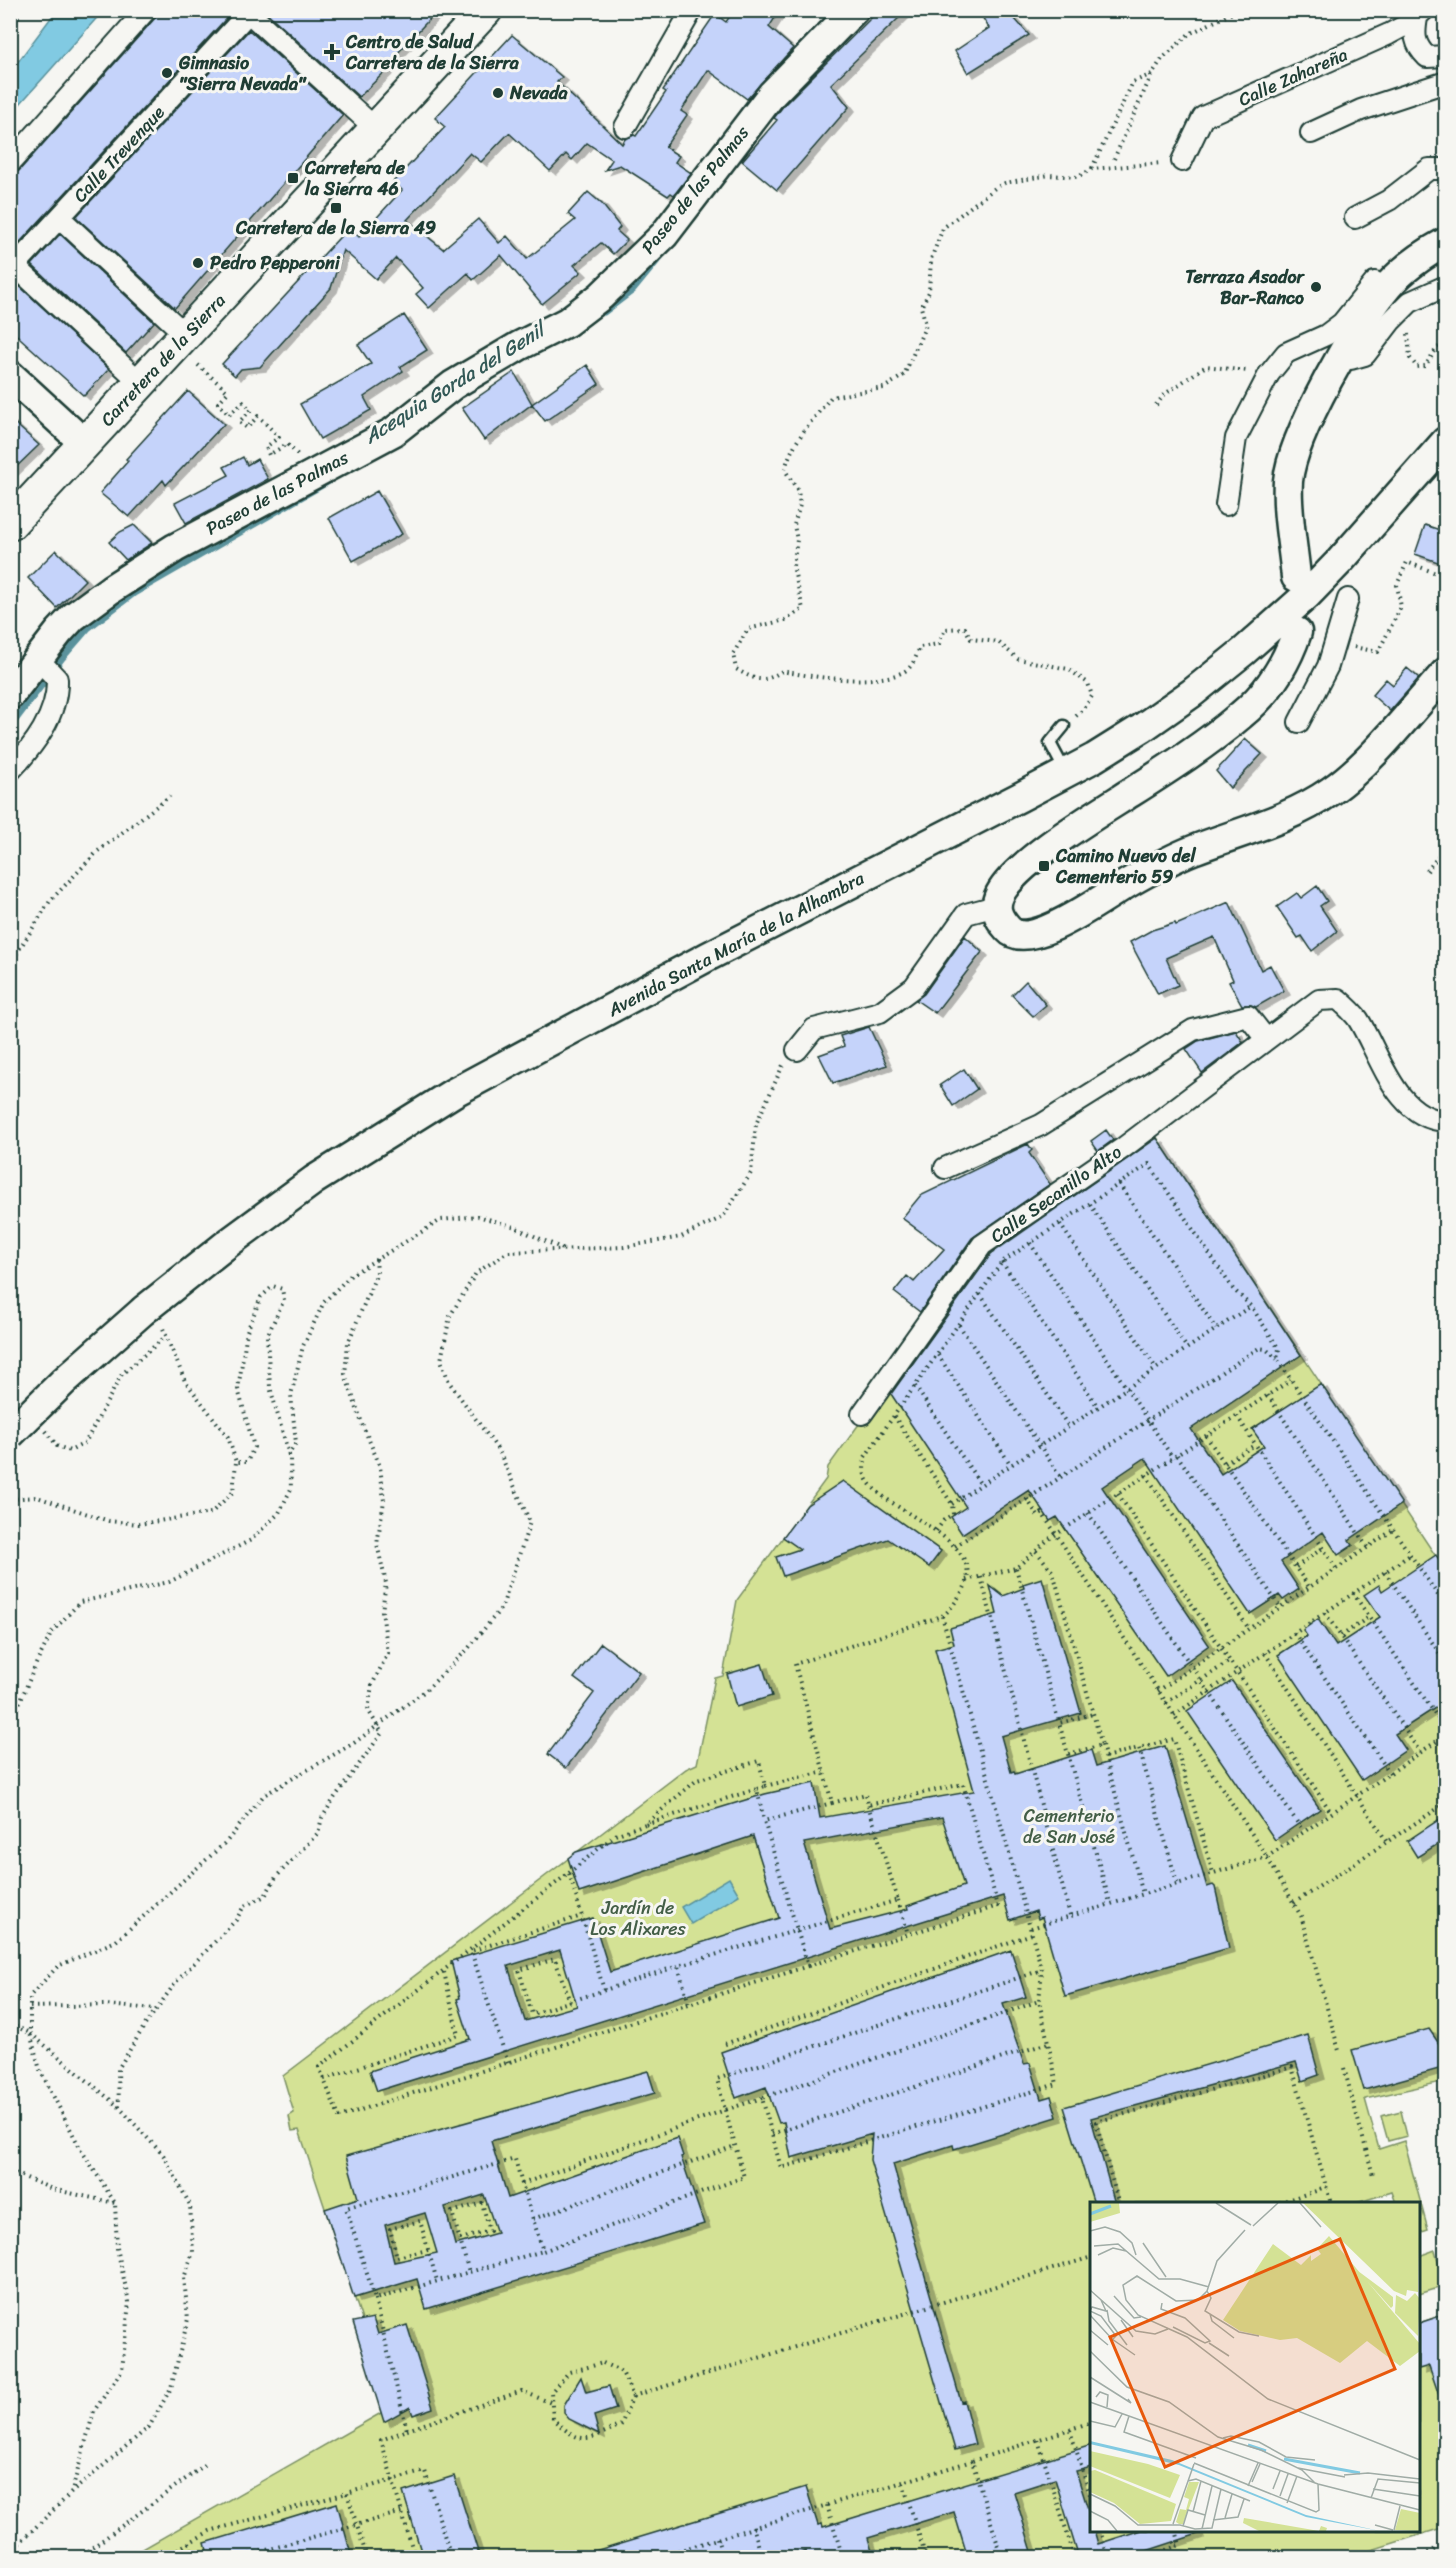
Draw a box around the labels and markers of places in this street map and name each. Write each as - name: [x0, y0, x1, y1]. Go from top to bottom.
- place label: Centro de Salud Carretera de la Sierra: [345, 26, 520, 79]
- marker: Centro de Salud Carretera de la Sierra: [323, 43, 341, 61]
- place label: Gimnasio "Sierra Nevada": [178, 47, 307, 100]
- marker: Gimnasio "Sierra Nevada": [160, 66, 174, 80]
- place label: Nevada: [509, 77, 569, 109]
- marker: Nevada: [491, 86, 505, 100]
- place label: Carretera de la Sierra 46: [304, 152, 406, 205]
- marker: Carretera de la Sierra 46: [286, 171, 300, 185]
- marker: Carretera de la Sierra 49: [329, 201, 343, 215]
- place label: Carretera de la Sierra 49: [235, 212, 436, 244]
- place label: Pedro Pepperoni: [210, 247, 341, 279]
- marker: Pedro Pepperoni: [191, 256, 205, 270]
- place label: Terraza Asador Bar-Ranco: [1185, 261, 1306, 314]
- marker: Terraza Asador Bar-Ranco: [1309, 280, 1323, 294]
- place label: Camino Nuevo del Cementerio 59: [1055, 840, 1196, 893]
- marker: Camino Nuevo del Cementerio 59: [1037, 859, 1051, 873]

